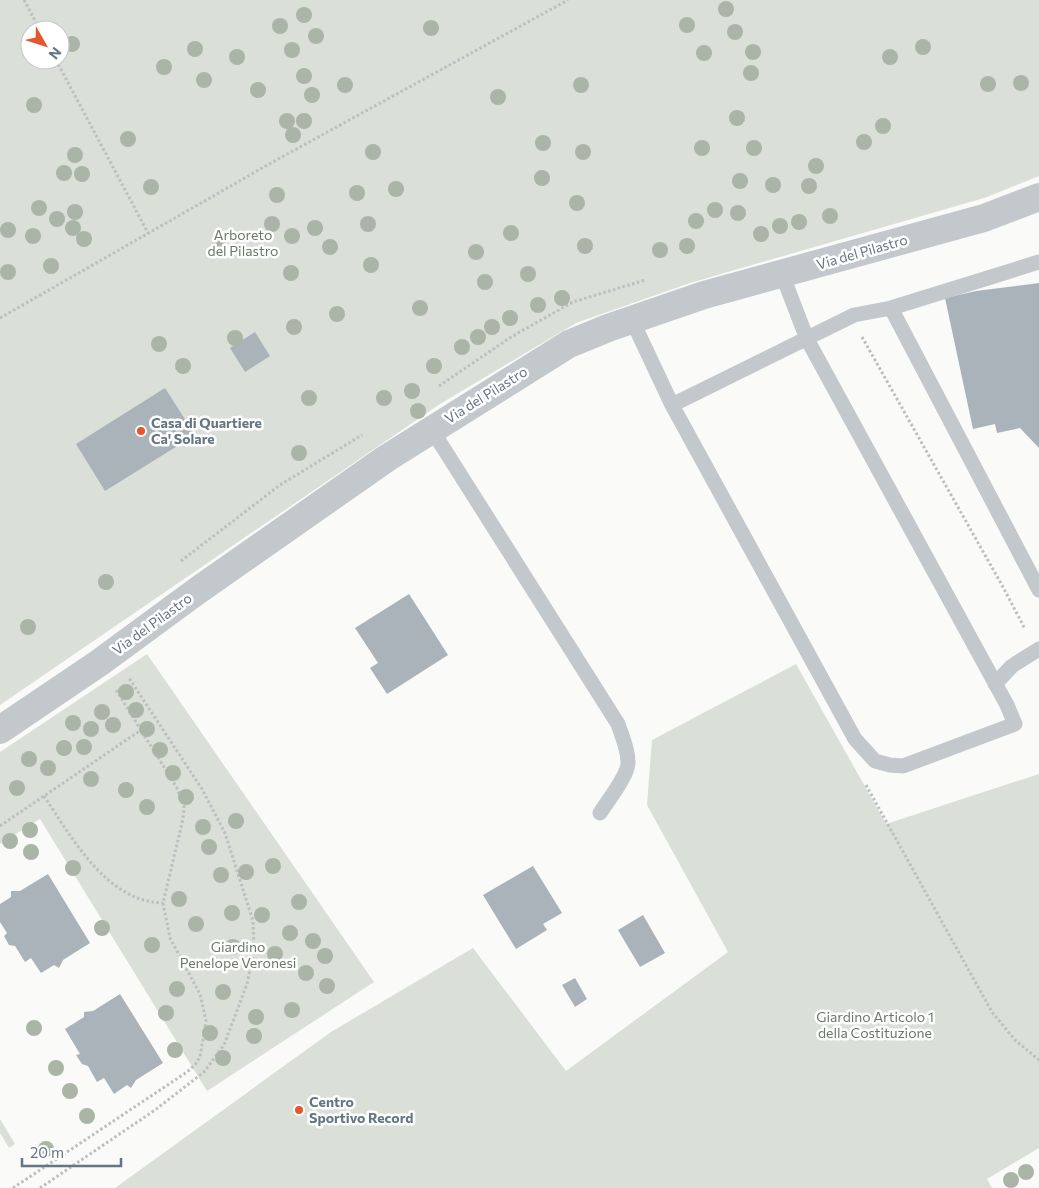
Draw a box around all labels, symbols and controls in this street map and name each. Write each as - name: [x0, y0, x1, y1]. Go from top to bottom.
- north arrow: [20, 20, 70, 70]
- text: N: [46, 44, 65, 63]
- park label: Arboreto del Pilastro: [208, 226, 278, 259]
- street label: Via del Pilastro: [814, 230, 909, 273]
- street label: Via del Pilastro: [441, 362, 530, 427]
- place label: Casa di Quartiere Ca' Solare: [151, 414, 262, 447]
- marker: Casa di Quartiere Ca' Solare: [135, 425, 147, 437]
- street label: Via del Pilastro: [109, 589, 195, 658]
- park label: Giardino Penelope Veronesi: [180, 938, 296, 971]
- park label: Giardino Articolo 1 della Costituzione: [816, 1008, 934, 1041]
- place label: Centro Sportivo Record: [309, 1093, 413, 1126]
- marker: Centro Sportivo Record: [293, 1104, 305, 1116]
- scale bar: [22, 1136, 121, 1168]
- text: 20 m: [30, 1143, 64, 1161]

